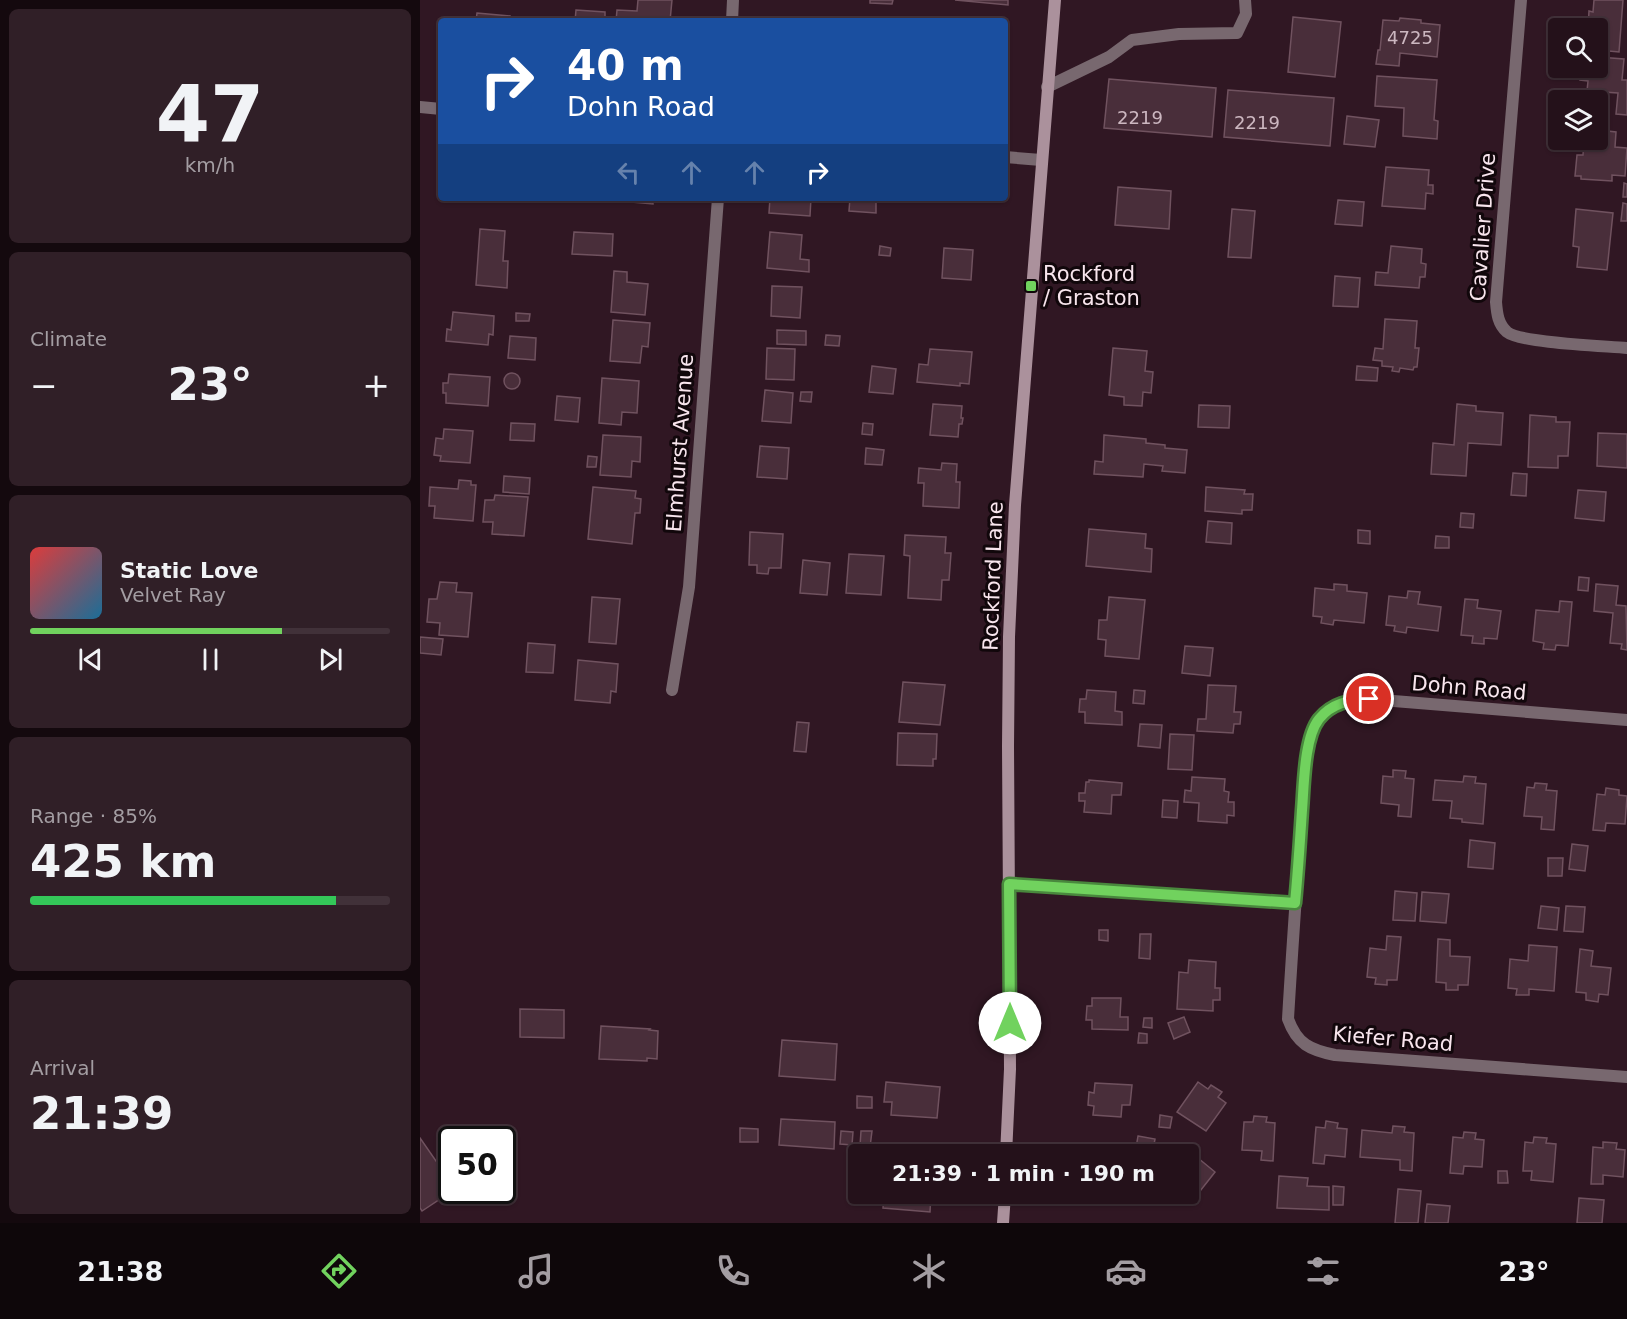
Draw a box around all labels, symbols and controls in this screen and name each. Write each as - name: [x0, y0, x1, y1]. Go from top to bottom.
- map controls: [1548, 18, 1608, 150]
- button: search: [1548, 18, 1608, 78]
- house number: 4725: [1387, 27, 1433, 48]
- text: 40 m: [567, 41, 684, 90]
- icon: right: [468, 42, 546, 120]
- text: 47: [156, 69, 264, 159]
- button: layers: [1548, 90, 1608, 150]
- text: Dohn Road: [567, 91, 715, 122]
- house number: 2219: [1117, 107, 1163, 128]
- house number: 2219: [1234, 112, 1280, 133]
- street label: Cavalier Drive: [1466, 152, 1500, 302]
- text: km/h: [185, 153, 235, 177]
- icon: left: [612, 156, 645, 189]
- icon: ahead: [675, 156, 708, 189]
- icon: ahead: [738, 156, 771, 189]
- icon: right: [801, 156, 834, 189]
- place label: Rockford / Graston: [1043, 262, 1140, 310]
- marker: Rockford / Graston: [1024, 279, 1038, 293]
- text: Climate: [30, 327, 107, 351]
- street label: Elmhurst Avenue: [662, 353, 698, 533]
- text: 23°: [167, 358, 253, 411]
- text: −: [30, 366, 58, 405]
- text: +: [362, 366, 390, 405]
- street label: Rockford Lane: [978, 501, 1008, 651]
- text: Static Love: [120, 558, 258, 583]
- text: Velvet Ray: [120, 583, 226, 607]
- icon: previous: [74, 643, 107, 676]
- icon: pause: [194, 643, 227, 676]
- icon: next: [314, 643, 347, 676]
- street label: Dohn Road: [1411, 671, 1527, 705]
- pin: [1343, 673, 1394, 724]
- icon: arrive: [1352, 682, 1385, 715]
- text: Range · 85%: [30, 804, 157, 828]
- text: 425 km: [30, 835, 216, 888]
- position arrow: [978, 991, 1042, 1055]
- street label: Kiefer Road: [1332, 1022, 1454, 1056]
- text: Arrival: [30, 1056, 95, 1080]
- text: 21:39: [30, 1087, 173, 1140]
- speed limit sign: 50: [438, 1126, 516, 1204]
- text: 21:39 · 1 min · 190 m: [892, 1161, 1155, 1186]
- icon: directions: [318, 1250, 360, 1292]
- icon: music: [515, 1250, 557, 1292]
- icon: phone: [712, 1250, 754, 1292]
- icon: climate: [908, 1250, 950, 1292]
- icon: car: [1105, 1250, 1147, 1292]
- icon: filters: [1302, 1250, 1344, 1292]
- text: 21:38: [77, 1256, 163, 1287]
- text: 23°: [1498, 1256, 1550, 1287]

